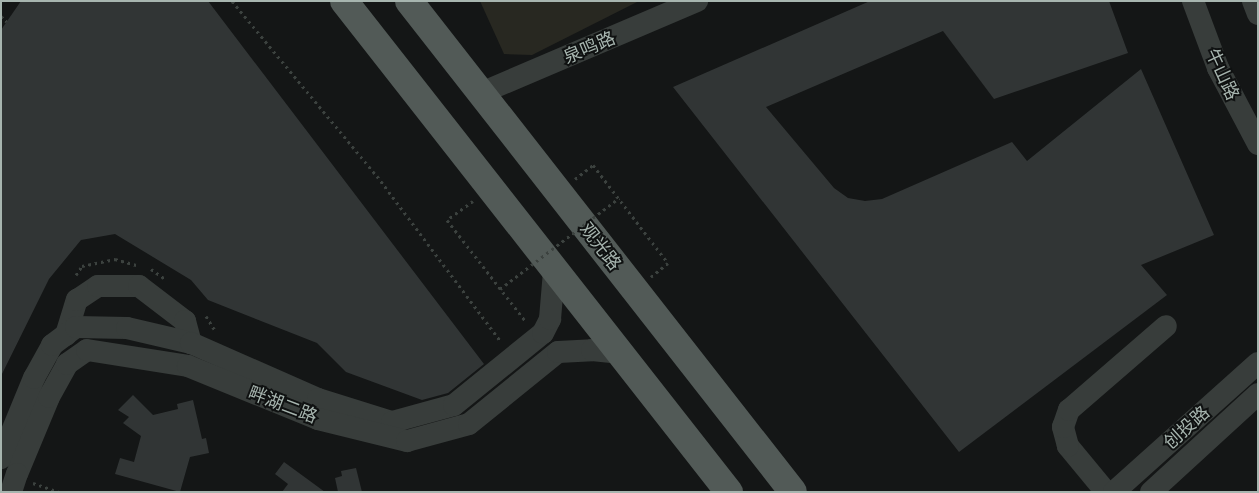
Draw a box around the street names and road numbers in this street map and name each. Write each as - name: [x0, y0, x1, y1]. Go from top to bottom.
- street label: 泉鸣路: [560, 27, 618, 67]
- street label: 牛山路: [1202, 45, 1244, 103]
- street label: 观光路: [576, 218, 626, 274]
- street label: 畔湖二路: [246, 381, 320, 427]
- street label: 创投路: [1159, 401, 1213, 453]

